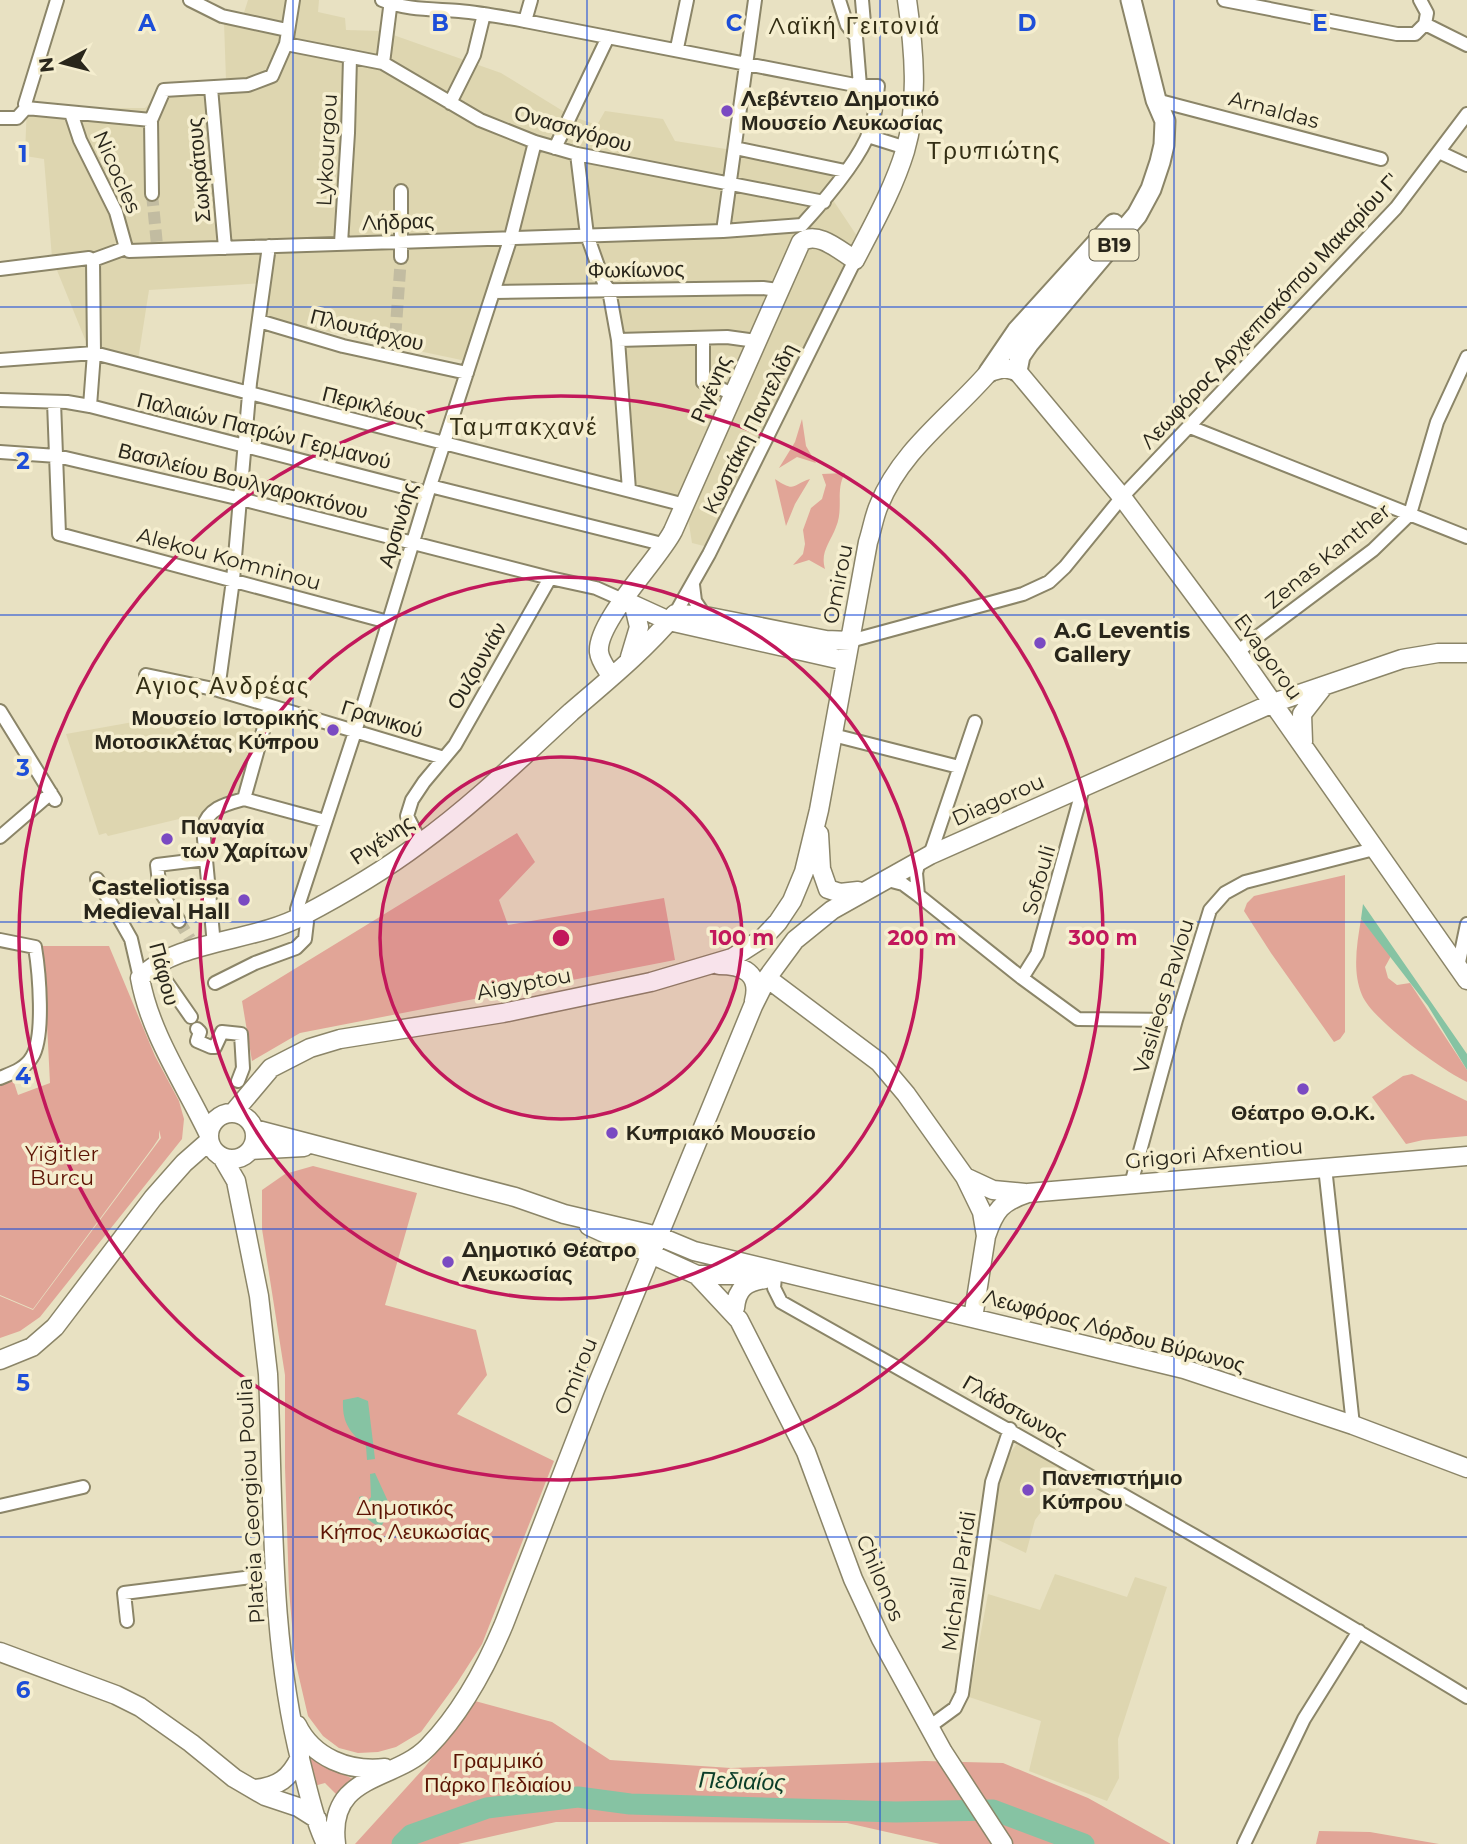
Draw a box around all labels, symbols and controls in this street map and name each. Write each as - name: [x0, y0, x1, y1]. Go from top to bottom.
- text: A: [137, 9, 156, 37]
- text: B: [431, 9, 449, 37]
- text: C: [726, 9, 743, 37]
- text: D: [1018, 9, 1037, 37]
- text: E: [1312, 9, 1328, 37]
- district label: Λαϊκή Γειτονιά: [769, 12, 941, 40]
- north arrow: [28, 28, 98, 98]
- text: N: [34, 56, 59, 74]
- street label: Arnaldas: [1226, 85, 1322, 134]
- place label: Λεβέντειο Δημοτικό Μουσείο Λευκωσίας: [740, 86, 943, 135]
- street label: Lykourgou: [311, 93, 342, 207]
- street label: Ονασαγόρου: [511, 100, 635, 157]
- marker: Λεβέντειο Δημοτικό Μουσείο Λευκωσίας: [719, 103, 735, 119]
- street label: Σωκράτους: [181, 117, 216, 224]
- street label: Nicocles: [88, 127, 147, 217]
- district label: Τρυπιώτης: [927, 136, 1061, 165]
- text: 1: [18, 140, 28, 168]
- street label: Λεωφόρος Αρχιεπισκόπου Μακαρίου Γ': [1135, 168, 1404, 454]
- street label: Λήδρας: [361, 208, 435, 235]
- road number: B19: [1090, 230, 1138, 260]
- street label: Φωκίωνος: [587, 256, 685, 283]
- street label: Πλουτάρχου: [308, 303, 427, 356]
- street label: Kωστάκη Παντελίδη: [697, 339, 802, 518]
- street label: Ριγένης: [685, 351, 736, 426]
- street label: Περικλέους: [320, 381, 428, 430]
- street label: Παλαιών Πατρών Γερμανού: [135, 387, 394, 474]
- district label: Ταμπακχανέ: [449, 413, 599, 441]
- street label: Βασιλείου Βουλγαροκτόνου: [116, 437, 371, 524]
- text: 2: [16, 447, 30, 475]
- street label: Αρσινόης: [373, 479, 422, 570]
- street label: Zenas Kanther: [1260, 498, 1395, 614]
- street label: Alekou Komninou: [134, 522, 324, 595]
- street label: Omirou: [818, 542, 858, 626]
- street label: Evagorou: [1229, 609, 1308, 705]
- street label: Ουζουνιάν: [442, 618, 512, 714]
- place label: A.G Leventis Gallery: [1053, 618, 1190, 667]
- marker: A.G Leventis Gallery: [1032, 635, 1048, 651]
- district label: Αγιος Ανδρέας: [136, 672, 310, 700]
- street label: Γρανικού: [338, 694, 426, 743]
- place label: Μουσείο Ιστορικής Μοτοσικλέτας Κύπρου: [94, 705, 319, 754]
- marker: Μουσείο Ιστορικής Μοτοσικλέτας Κύπρου: [325, 722, 341, 738]
- text: 3: [15, 754, 30, 782]
- street label: Diagorou: [948, 768, 1048, 831]
- street label: Ριγένης: [345, 809, 418, 870]
- place label: Παναγία των Χαρίτων: [181, 814, 308, 863]
- marker: Παναγία των Χαρίτων: [159, 831, 175, 847]
- street label: Sofouli: [1017, 842, 1060, 918]
- place label: Casteliotissa Medieval Hall: [83, 875, 230, 924]
- marker: Casteliotissa Medieval Hall: [236, 892, 252, 908]
- street label: Vasileos Pavlou: [1128, 916, 1199, 1076]
- text: 100 m: [710, 925, 774, 950]
- text: 200 m: [888, 925, 956, 950]
- text: 300 m: [1068, 925, 1137, 950]
- centre of rings: [549, 926, 573, 950]
- street label: Πάφου: [144, 940, 185, 1008]
- street label: Aigyptou: [474, 962, 573, 1005]
- text: 4: [15, 1062, 31, 1090]
- marker: Θέατρο Θ.Ο.Κ.: [1295, 1081, 1311, 1097]
- place label: Θέατρο Θ.Ο.Κ.: [1231, 1100, 1375, 1125]
- place label: Κυπριακό Μουσείο: [626, 1120, 816, 1145]
- marker: Κυπριακό Μουσείο: [604, 1125, 620, 1141]
- street label: Grigori Afxentiou: [1124, 1133, 1304, 1174]
- park label: Yiğitler Burcu: [25, 1141, 99, 1190]
- place label: Δημοτικό Θέατρο Λευκωσίας: [461, 1237, 637, 1286]
- marker: Δημοτικό Θέατρο Λευκωσίας: [440, 1254, 456, 1270]
- street label: Λεωφόρος Λόρδου Βύρωνος: [981, 1284, 1248, 1377]
- street label: Omirou: [549, 1334, 602, 1418]
- text: 5: [16, 1369, 30, 1397]
- street label: Γλάδστωνος: [959, 1370, 1072, 1450]
- street label: Plateia Georgiou Poulia: [232, 1377, 269, 1625]
- place label: Πανεπιστήμιο Κύπρου: [1042, 1465, 1183, 1514]
- marker: Πανεπιστήμιο Κύπρου: [1020, 1482, 1036, 1498]
- park label: Δημοτικός Κήπος Λευκωσίας: [320, 1495, 490, 1544]
- street label: Michail Paridi: [936, 1509, 981, 1653]
- street label: Chilonos: [851, 1531, 910, 1625]
- text: 6: [16, 1676, 31, 1704]
- park label: Γραμμικό Πάρκο Πεδιαίου: [424, 1748, 572, 1797]
- water label: Πεδιαίος: [698, 1765, 787, 1797]

